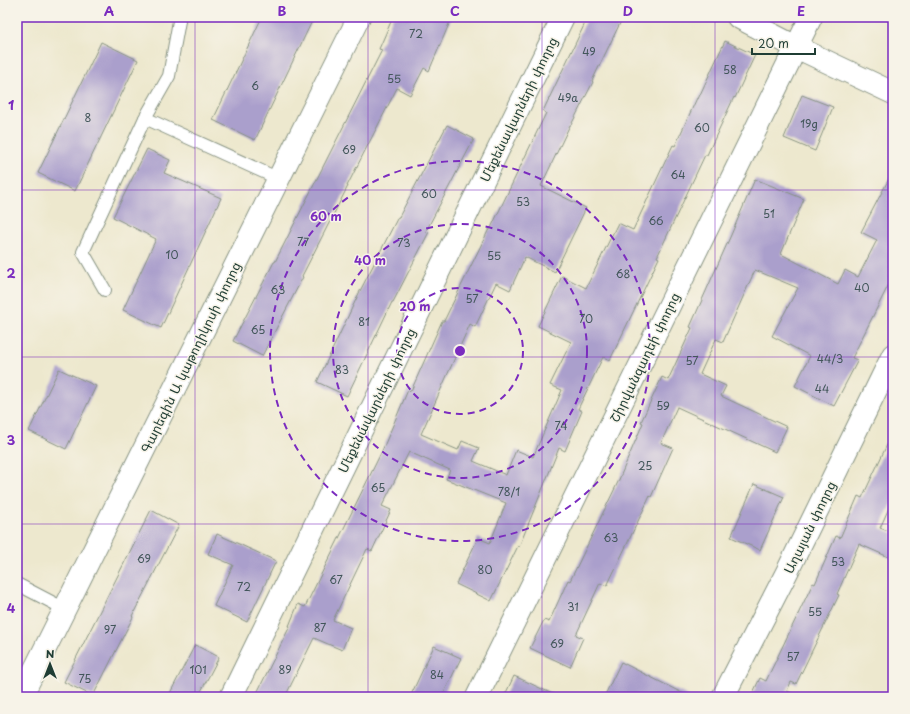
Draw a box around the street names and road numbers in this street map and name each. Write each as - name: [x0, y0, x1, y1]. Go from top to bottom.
- street label: Մեքենավարների փողոց: [475, 33, 561, 185]
- street label: Գարեգին Ա կաթողիկոսի փողոց: [135, 258, 245, 456]
- street label: Շիրվանզադեի փողոց: [604, 289, 684, 425]
- street label: Մեքենավարների փողոց: [333, 324, 419, 476]
- street label: Աղայան փողոց: [778, 478, 840, 576]

